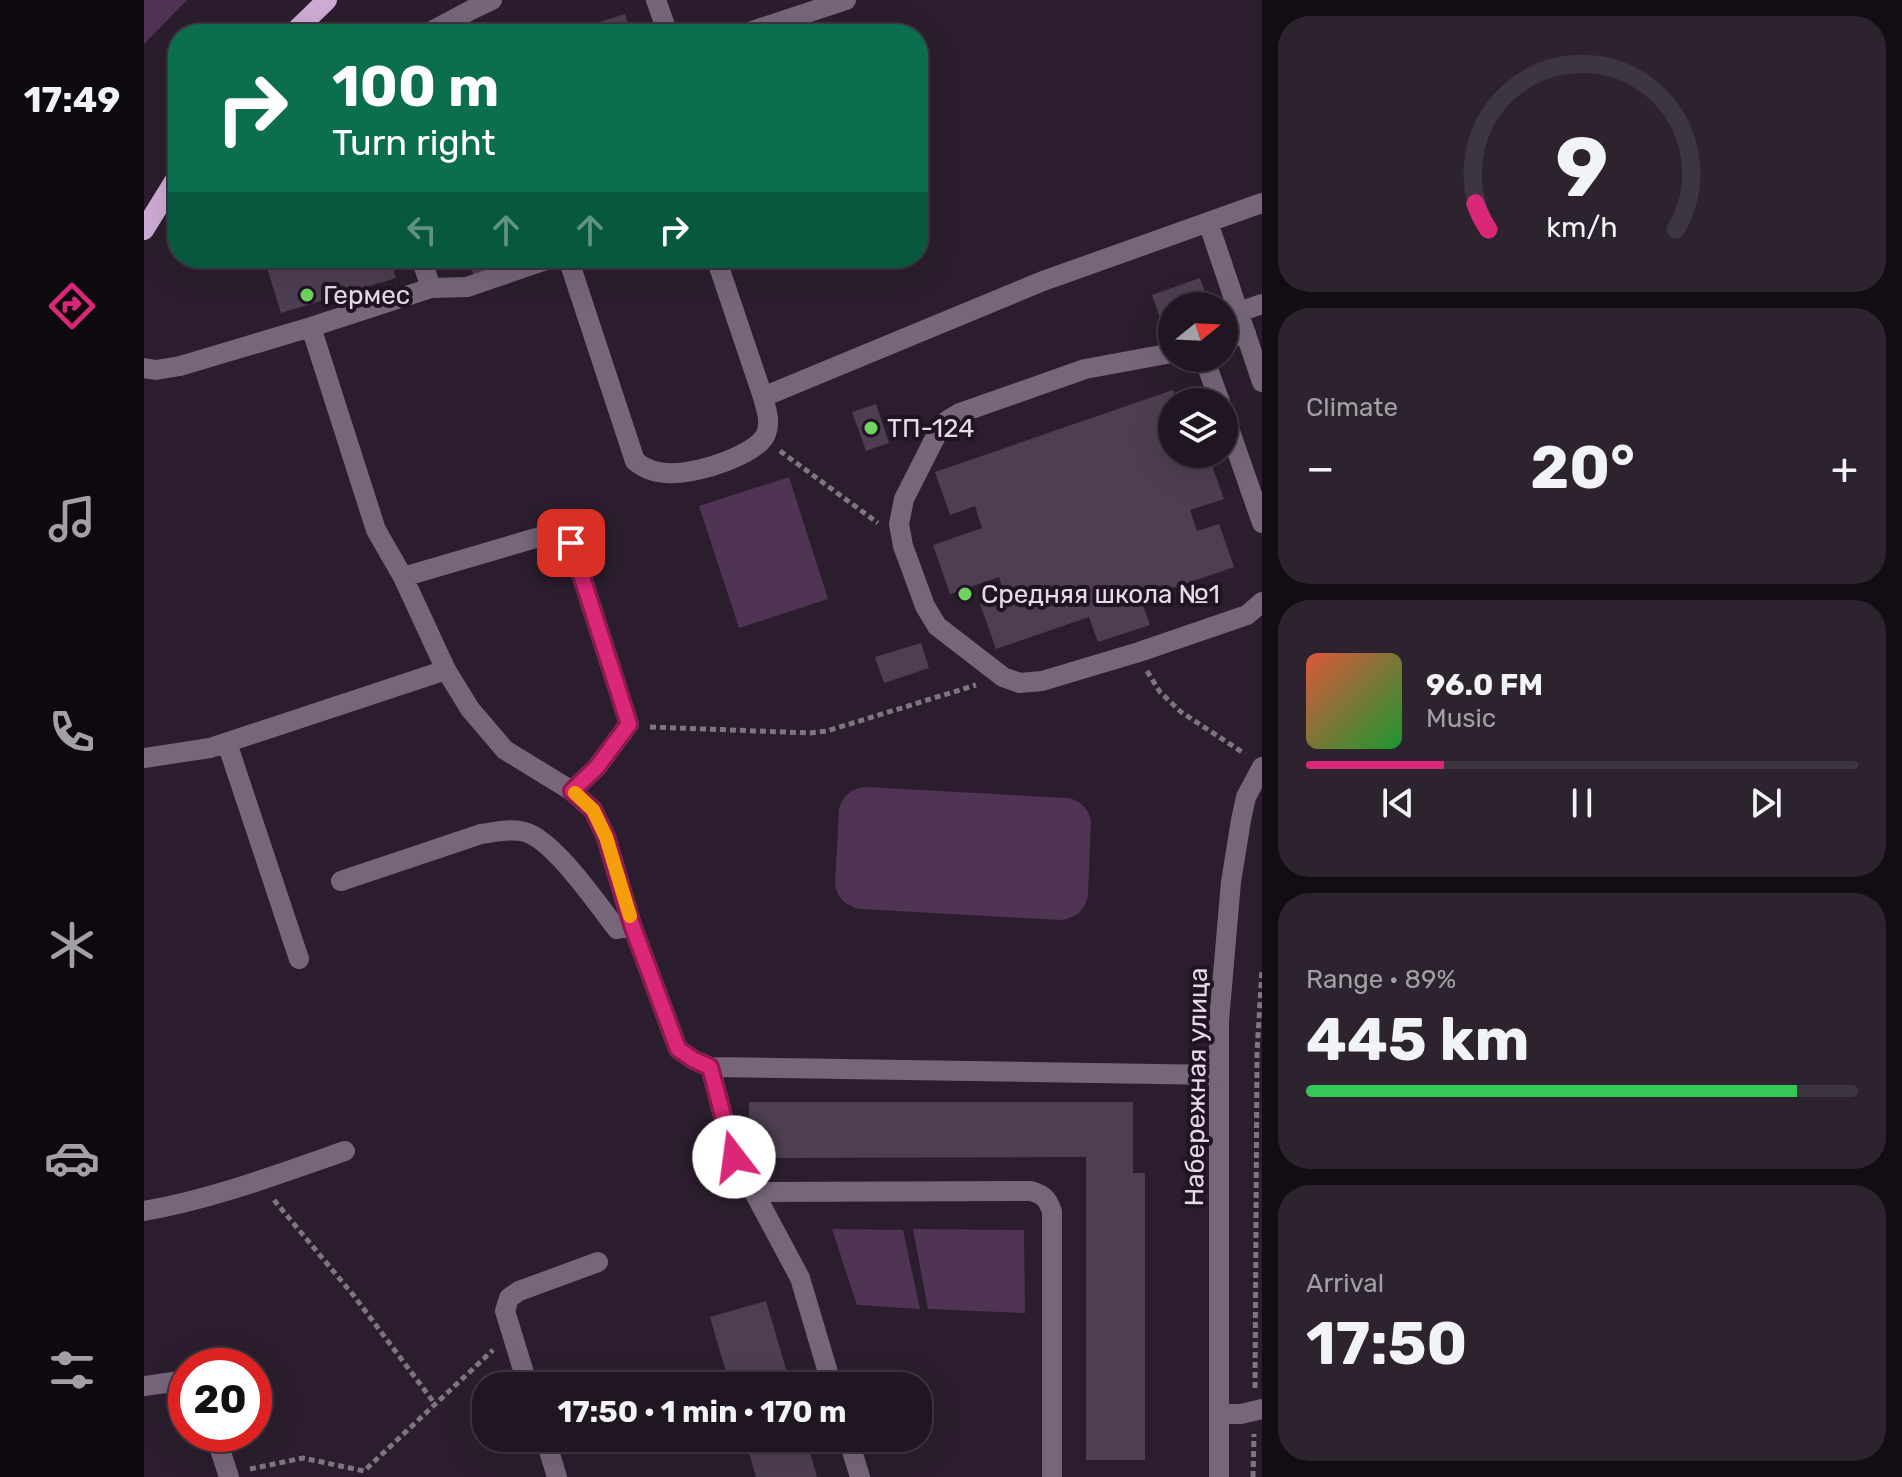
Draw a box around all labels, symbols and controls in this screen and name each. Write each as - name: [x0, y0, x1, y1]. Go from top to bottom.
- text: 100 m: [332, 54, 499, 120]
- icon: right: [200, 56, 304, 160]
- text: 17:49: [24, 78, 120, 121]
- text: 9: [1555, 118, 1609, 217]
- text: Turn right: [332, 121, 496, 164]
- icon: left: [400, 208, 444, 252]
- icon: ahead: [484, 208, 528, 252]
- icon: ahead: [568, 208, 612, 252]
- icon: right: [652, 208, 696, 252]
- text: km/h: [1546, 210, 1618, 244]
- icon: directions: [44, 278, 100, 334]
- place label: Гермес: [323, 280, 410, 311]
- marker: Гермес: [298, 286, 316, 304]
- north arrow: [1158, 292, 1238, 372]
- map controls: [1158, 292, 1238, 468]
- button: layers: [1158, 388, 1238, 468]
- text: Climate: [1306, 392, 1398, 423]
- place label: ТП-124: [887, 413, 974, 444]
- marker: ТП-124: [862, 419, 880, 437]
- text: 20°: [1530, 432, 1635, 503]
- text: −: [1306, 442, 1335, 494]
- text: +: [1831, 442, 1858, 494]
- icon: music: [44, 491, 100, 547]
- pin: [537, 509, 605, 577]
- icon: arrive: [549, 521, 593, 565]
- place label: Средняя школа №1: [981, 579, 1220, 610]
- marker: Средняя школа №1: [956, 585, 974, 603]
- text: 96.0 FM: [1426, 667, 1543, 703]
- text: Music: [1426, 703, 1496, 734]
- icon: phone: [44, 704, 100, 760]
- icon: previous: [1376, 781, 1420, 825]
- icon: pause: [1560, 781, 1604, 825]
- icon: next: [1744, 781, 1788, 825]
- icon: climate: [44, 917, 100, 973]
- text: Range · 89%: [1306, 964, 1456, 995]
- street label: Набережная улица: [1179, 967, 1214, 1207]
- text: 445 km: [1306, 1004, 1530, 1075]
- position arrow: [692, 1115, 776, 1199]
- icon: car: [44, 1130, 100, 1186]
- text: Arrival: [1306, 1268, 1384, 1299]
- text: 17:50: [1306, 1308, 1467, 1379]
- icon: filters: [44, 1342, 100, 1398]
- speed limit sign: 20: [168, 1348, 272, 1452]
- text: 17:50 · 1 min · 170 m: [557, 1394, 847, 1430]

